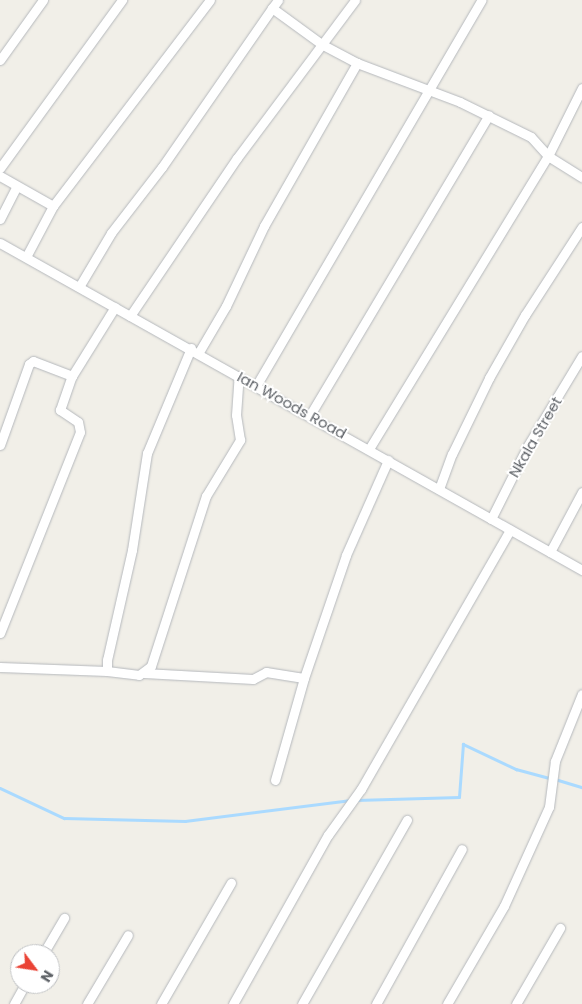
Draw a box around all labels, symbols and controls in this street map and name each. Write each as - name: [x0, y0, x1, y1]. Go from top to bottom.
- street label: Ian Woods Road: [234, 367, 350, 443]
- street label: Nkala Street: [505, 393, 565, 481]
- north arrow: [10, 944, 60, 994]
- text: N: [36, 967, 58, 986]

